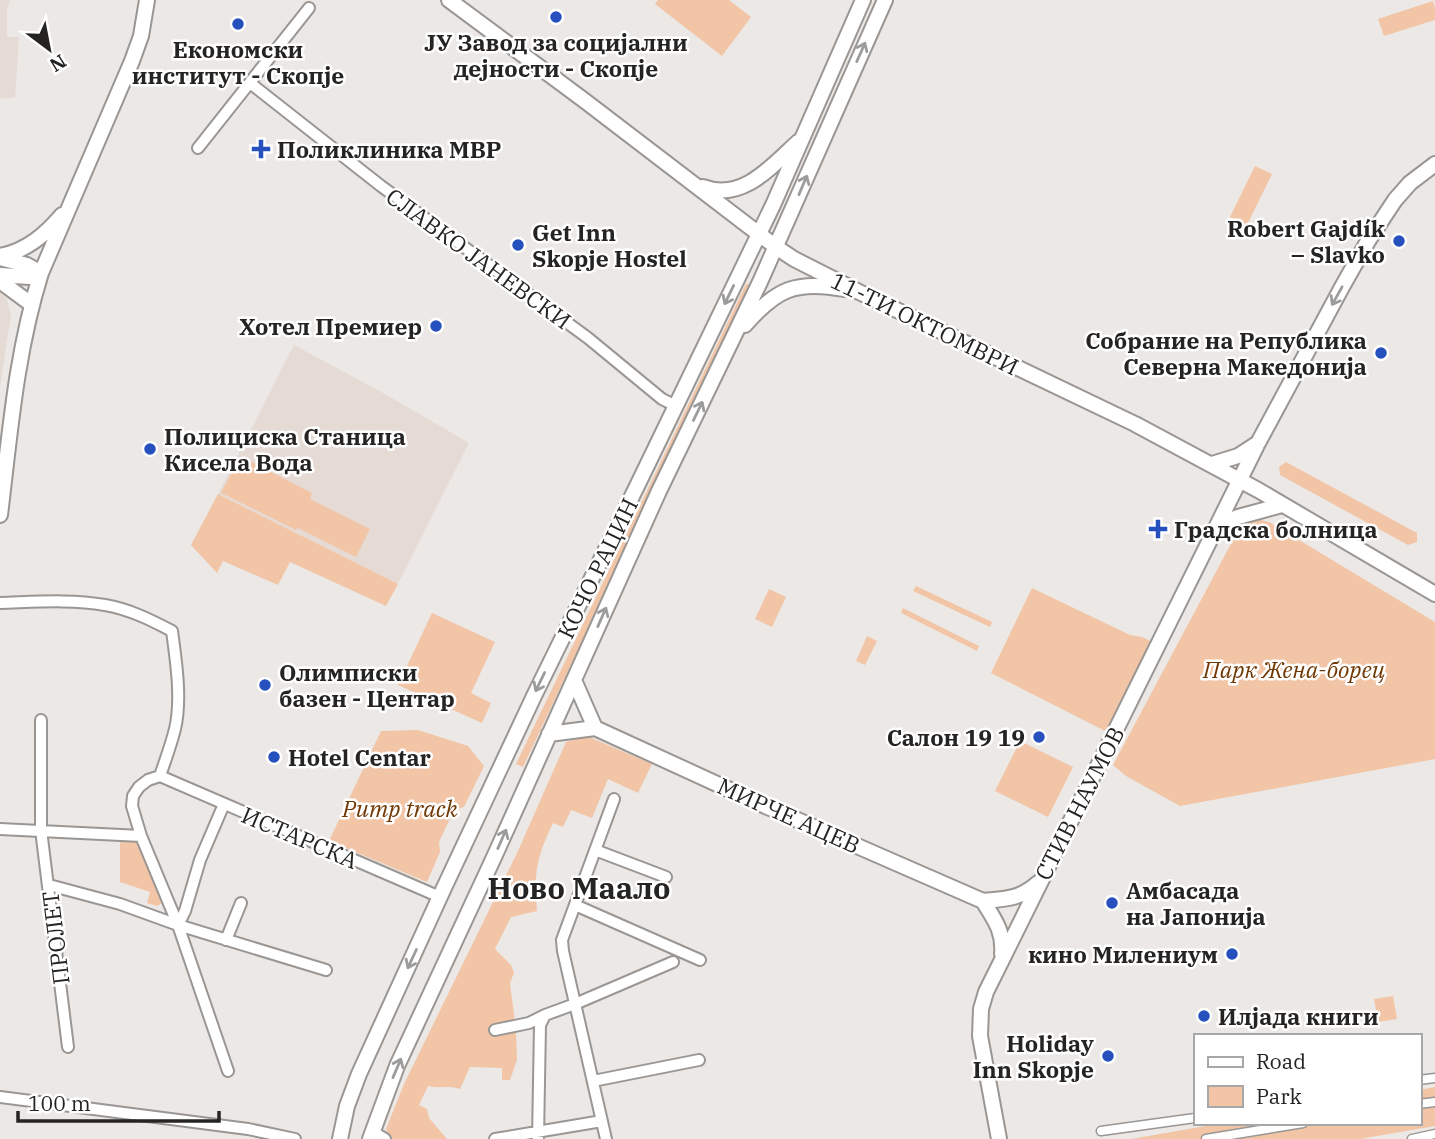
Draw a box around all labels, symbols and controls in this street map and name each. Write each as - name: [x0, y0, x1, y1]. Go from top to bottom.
- marker: ЈУ Завод за социјални дејности - Скопје: [548, 9, 564, 25]
- north arrow: [14, 14, 84, 84]
- marker: Економски институт - Скопје: [230, 16, 246, 32]
- place label: ЈУ Завод за социјални дејности - Скопје: [424, 27, 688, 83]
- place label: Економски институт - Скопје: [132, 34, 344, 90]
- one-way arrow: [855, 42, 868, 63]
- text: N: [45, 49, 71, 78]
- place label: Поликлиника МВР: [277, 134, 502, 164]
- marker: Поликлиника МВР: [251, 139, 271, 159]
- one-way arrow: [797, 175, 810, 196]
- street label: СЛАВКО ЈАНЕВСКИ: [381, 181, 577, 335]
- place label: Robert Gajdík – Slavko: [1227, 213, 1386, 269]
- place label: Get Inn Skopje Hostel: [532, 217, 687, 273]
- marker: Robert Gajdík – Slavko: [1391, 233, 1407, 249]
- marker: Get Inn Skopje Hostel: [510, 237, 526, 253]
- street label: 11-ТИ ОКТОМВРИ: [826, 265, 1024, 381]
- one-way arrow: [722, 284, 735, 305]
- one-way arrow: [1330, 285, 1344, 306]
- place label: Хотел Премиер: [239, 311, 422, 341]
- marker: Хотел Премиер: [428, 318, 444, 334]
- place label: Собрание на Република Северна Македонија: [1085, 325, 1367, 381]
- marker: Собрание на Република Северна Македонија: [1373, 345, 1389, 361]
- one-way arrow: [692, 401, 705, 422]
- place label: Полициска Станица Кисела Вода: [164, 421, 406, 477]
- marker: Полициска Станица Кисела Вода: [142, 441, 158, 457]
- street label: КОЧО РАЦИН: [550, 493, 644, 643]
- place label: Градска болница: [1174, 514, 1378, 544]
- marker: Градска болница: [1148, 519, 1168, 539]
- one-way arrow: [596, 607, 609, 629]
- park label: Парк Жена-борец: [1202, 654, 1385, 684]
- place label: Олимписки базен - Центар: [279, 657, 455, 713]
- one-way arrow: [533, 671, 547, 692]
- marker: Олимписки базен - Центар: [257, 677, 273, 693]
- street label: СТИВ НАУМОВ: [1027, 721, 1131, 885]
- place label: Салон 19 19: [887, 722, 1025, 752]
- marker: Салон 19 19: [1031, 729, 1047, 745]
- place label: Hotel Centar: [288, 742, 432, 772]
- marker: Hotel Centar: [266, 749, 282, 765]
- street label: МИРЧЕ АЦЕВ: [713, 770, 865, 860]
- park label: Pump track: [341, 793, 459, 823]
- street label: ИСТАРСКА: [237, 799, 363, 875]
- one-way arrow: [496, 829, 509, 850]
- district label: Ново Маало: [488, 868, 670, 907]
- place label: Амбасада на Јапонија: [1126, 875, 1266, 931]
- street label: ПРОЛЕТ: [34, 889, 76, 987]
- marker: Амбасада на Јапонија: [1104, 895, 1120, 911]
- place label: кино Милениум: [1028, 939, 1218, 969]
- marker: кино Милениум: [1224, 946, 1240, 962]
- one-way arrow: [405, 948, 418, 969]
- place label: Илјада книги: [1218, 1001, 1379, 1031]
- marker: Илјада книги: [1196, 1008, 1212, 1024]
- place label: Holiday Inn Skopje: [973, 1028, 1094, 1084]
- legend: [1194, 1034, 1421, 1125]
- text: Road: [1256, 1047, 1306, 1075]
- marker: Holiday Inn Skopje: [1100, 1048, 1116, 1064]
- one-way arrow: [391, 1058, 404, 1079]
- scale bar: [18, 1080, 219, 1124]
- text: Park: [1256, 1082, 1303, 1110]
- text: 100 m: [28, 1089, 91, 1117]

